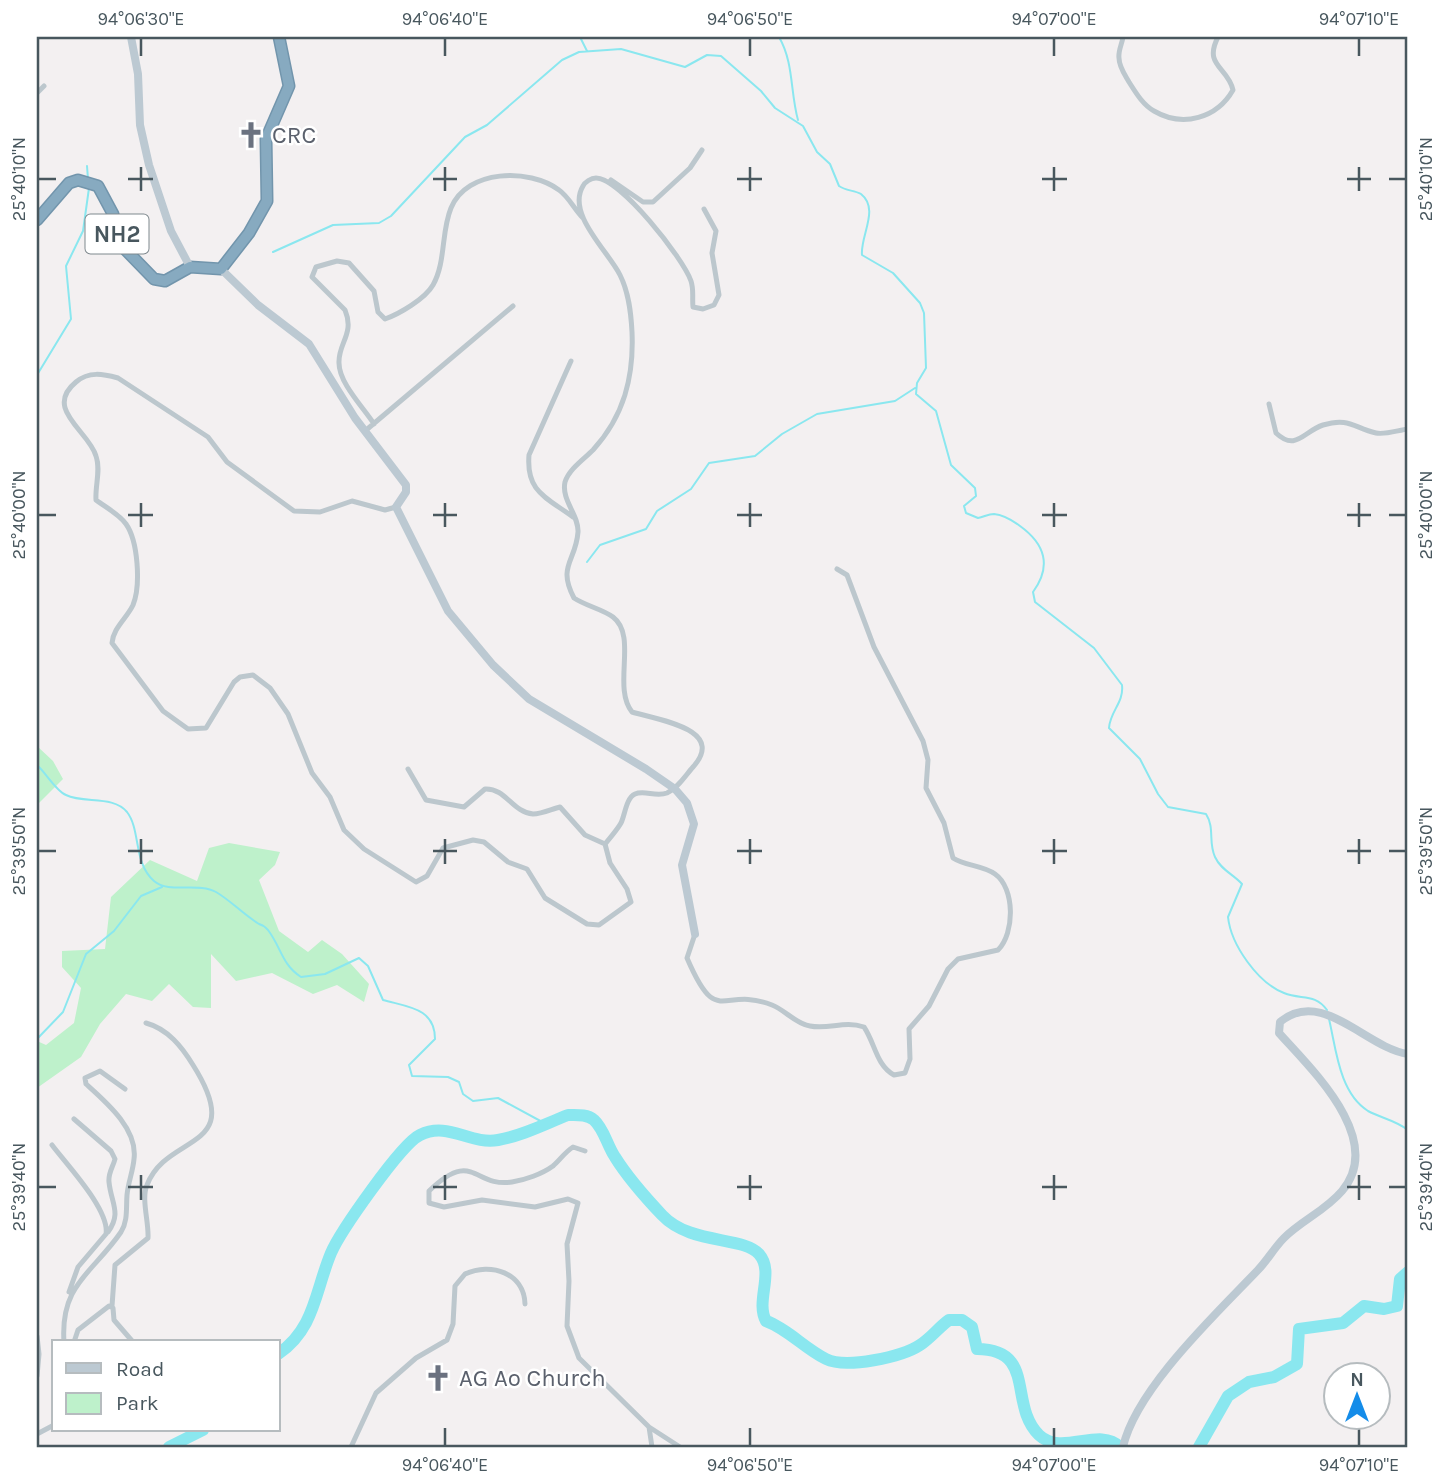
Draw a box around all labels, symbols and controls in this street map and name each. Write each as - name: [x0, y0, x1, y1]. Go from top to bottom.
- text: 94°06'30"E: [98, 8, 184, 30]
- text: 94°06'40"E: [402, 8, 488, 30]
- text: 94°06'50"E: [707, 8, 793, 30]
- text: 94°07'00"E: [1011, 8, 1097, 30]
- text: 94°07'10"E: [1319, 8, 1399, 30]
- church icon: CRC: [236, 120, 266, 150]
- place label: CRC: [272, 121, 316, 149]
- text: 25°40'10"N: [8, 137, 30, 221]
- text: 25°40'10"N: [1415, 137, 1437, 221]
- road number: NH2: [86, 215, 148, 254]
- text: 25°40'00"N: [8, 470, 30, 560]
- text: 25°40'00"N: [1415, 470, 1437, 560]
- text: 25°39'50"N: [8, 807, 30, 895]
- text: 25°39'50"N: [1415, 807, 1437, 895]
- text: 25°39'40"N: [8, 1143, 30, 1231]
- text: 25°39'40"N: [1415, 1143, 1437, 1231]
- legend: [52, 1340, 280, 1432]
- text: Road: [116, 1357, 164, 1381]
- north arrow: [1322, 1362, 1392, 1432]
- church icon: AG Ao Church: [423, 1363, 453, 1393]
- place label: AG Ao Church: [459, 1364, 606, 1392]
- text: N: [1350, 1369, 1364, 1391]
- text: Park: [116, 1391, 159, 1415]
- text: 94°06'40"E: [402, 1454, 488, 1476]
- text: 94°06'50"E: [707, 1454, 793, 1476]
- text: 94°07'00"E: [1011, 1454, 1097, 1476]
- text: 94°07'10"E: [1319, 1454, 1399, 1476]

